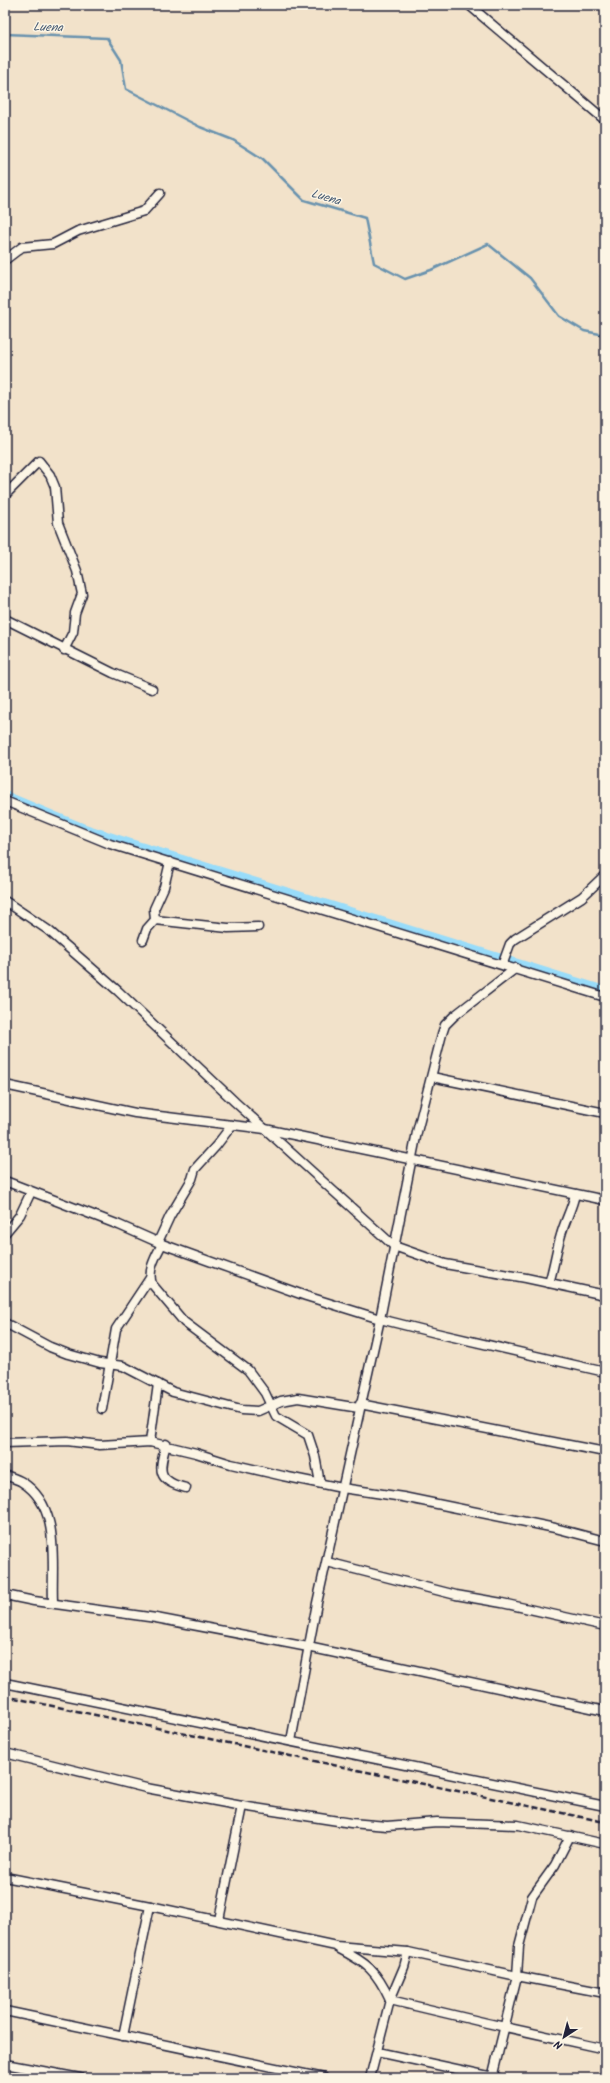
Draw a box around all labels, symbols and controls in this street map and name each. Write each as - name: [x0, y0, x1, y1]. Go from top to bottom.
- water label: Luena: [33, 17, 65, 38]
- water label: Luena: [309, 184, 344, 211]
- north arrow: [544, 2017, 584, 2057]
- text: N: [551, 2035, 567, 2054]

